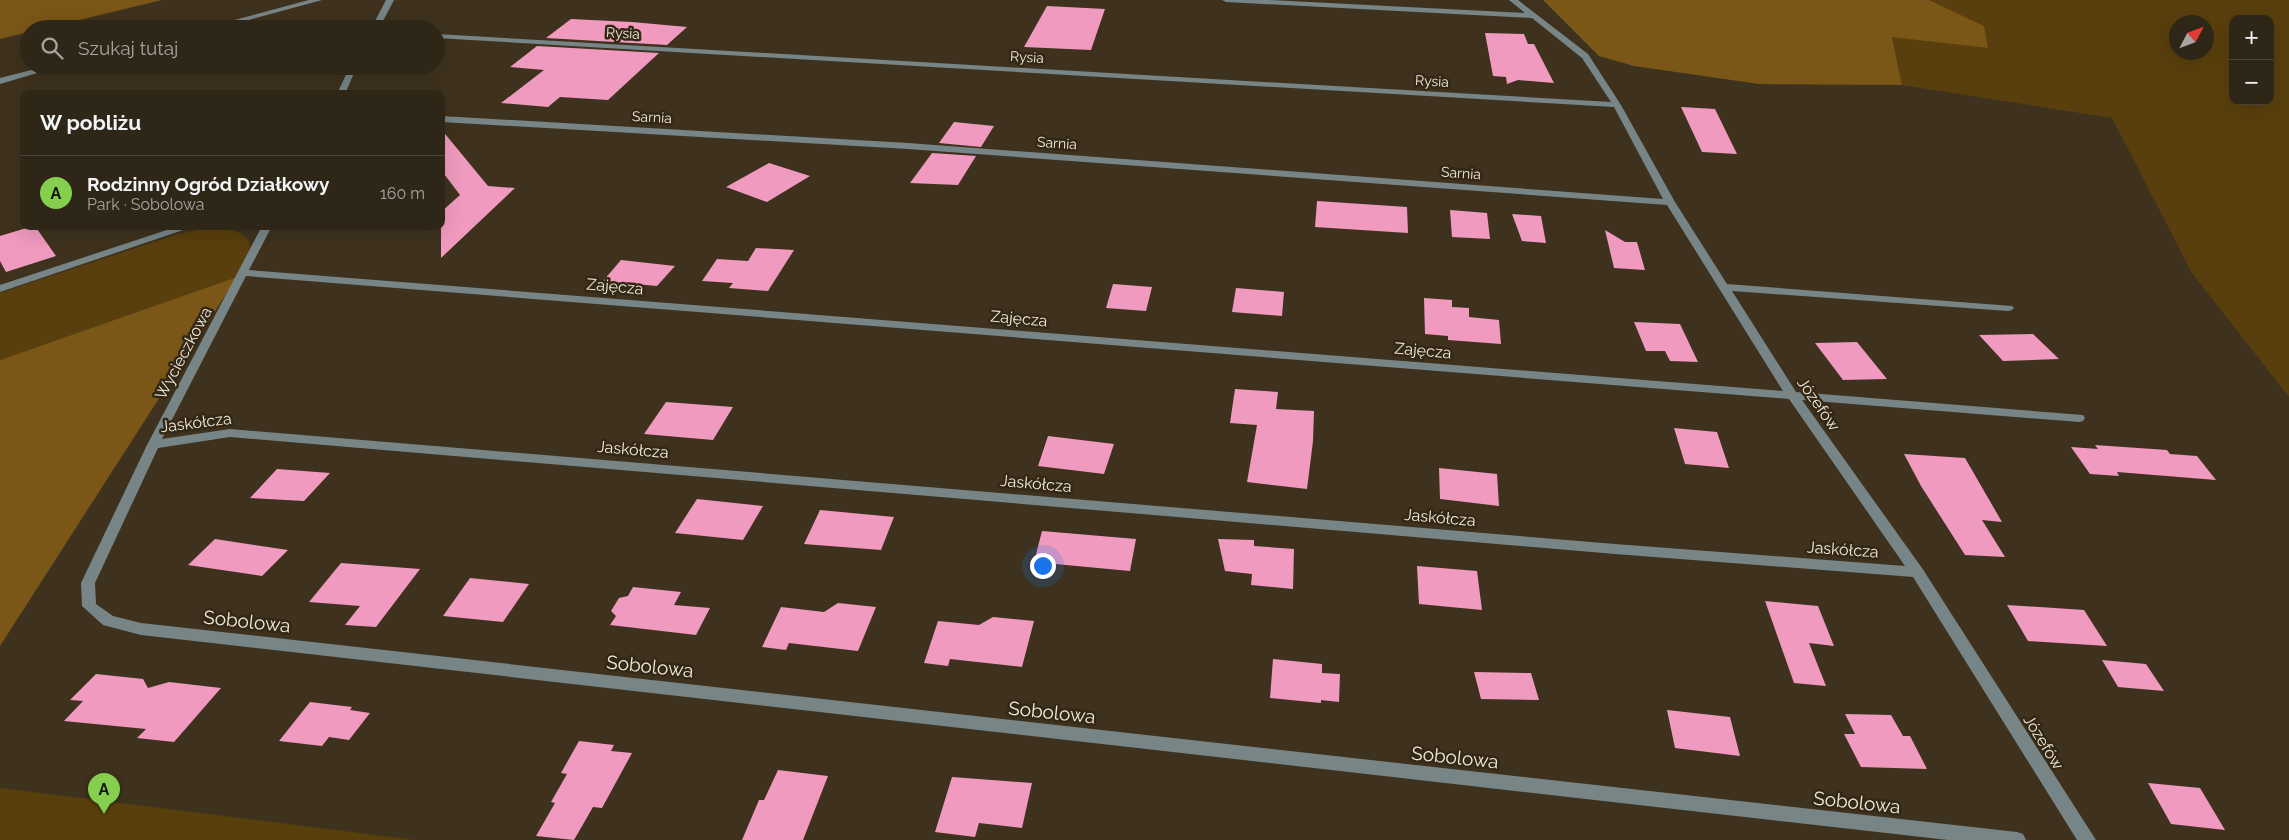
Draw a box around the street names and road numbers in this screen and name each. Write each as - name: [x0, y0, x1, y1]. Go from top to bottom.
- street label: Rysia: [606, 24, 640, 42]
- street label: Rysia: [1010, 48, 1044, 66]
- street label: Rysia: [1415, 72, 1449, 90]
- street label: Sarnia: [632, 108, 672, 126]
- street label: Sarnia: [1037, 134, 1077, 152]
- street label: Sarnia: [1441, 164, 1481, 182]
- street label: Zajęcza: [586, 275, 644, 298]
- street label: Wycieczkowa: [151, 304, 216, 403]
- street label: Zajęcza: [990, 307, 1048, 330]
- street label: Zajęcza: [1394, 339, 1452, 362]
- street label: Józefów: [1793, 374, 1844, 435]
- street label: Jaskółcza: [159, 409, 233, 436]
- street label: Jaskółcza: [596, 437, 669, 462]
- street label: Jaskółcza: [999, 471, 1072, 496]
- street label: Jaskółcza: [1403, 505, 1476, 530]
- street label: Jaskółcza: [1807, 538, 1879, 561]
- street label: Sobolowa: [202, 605, 292, 637]
- street label: Sobolowa: [605, 650, 695, 682]
- street label: Sobolowa: [1007, 696, 1097, 728]
- street label: Józefów: [2019, 711, 2068, 773]
- street label: Sobolowa: [1410, 741, 1500, 773]
- street label: Sobolowa: [1812, 786, 1902, 818]

